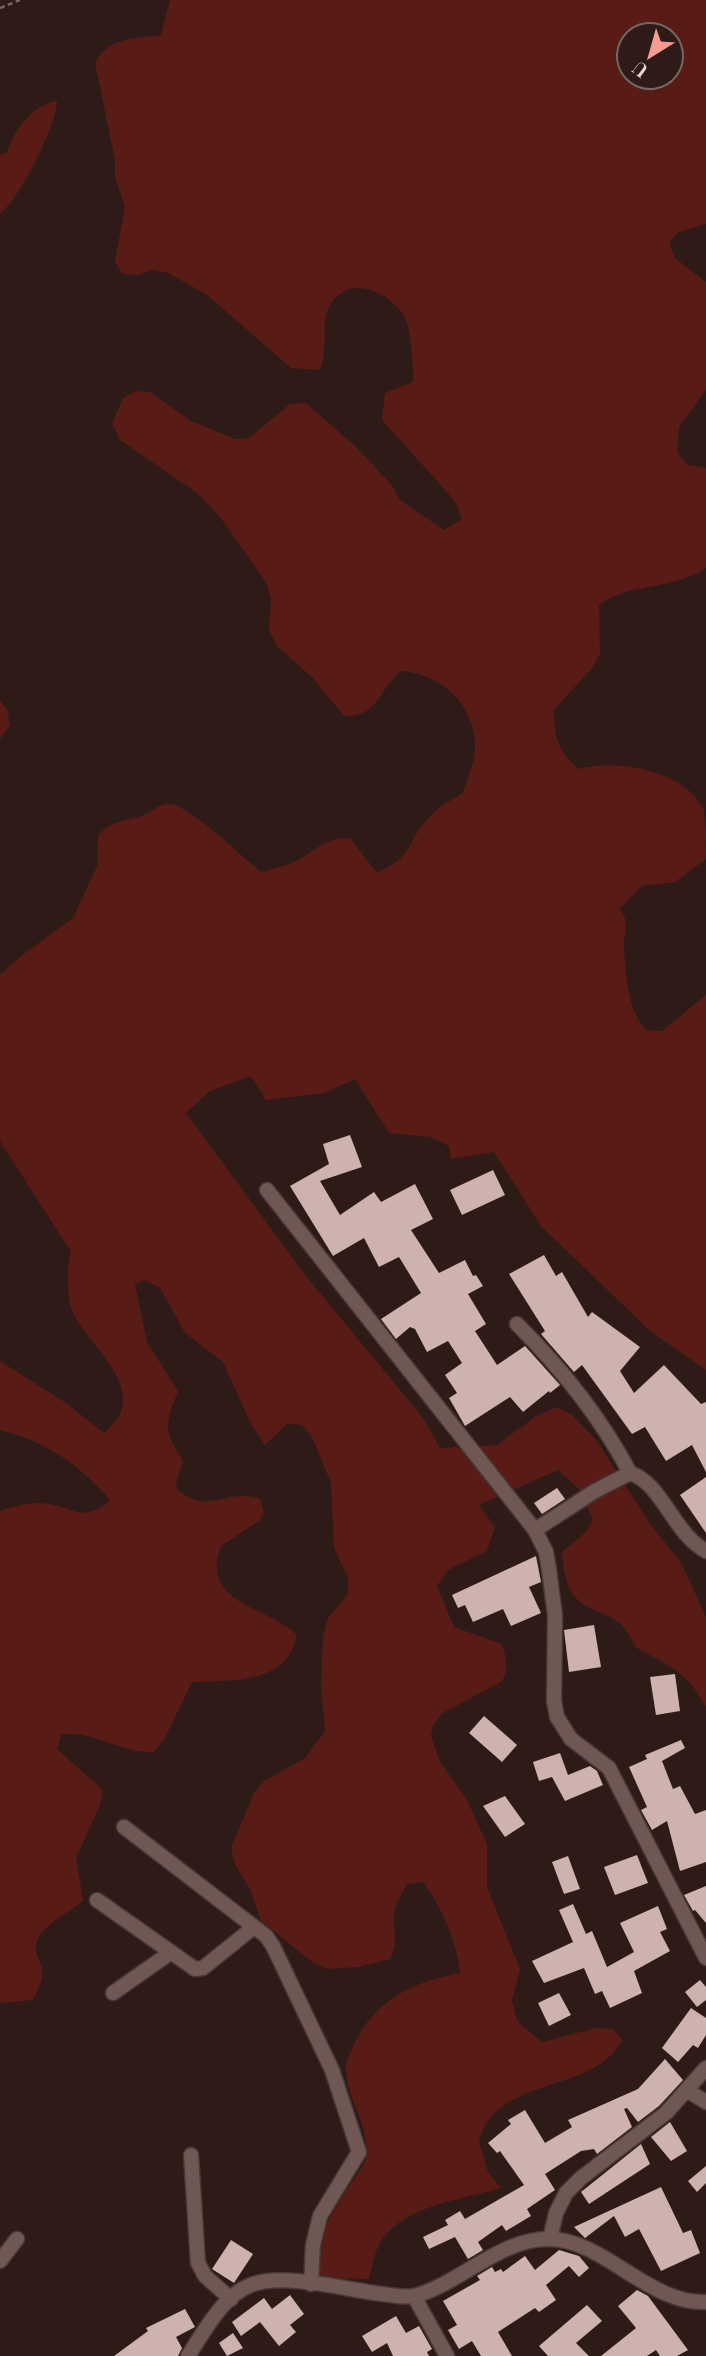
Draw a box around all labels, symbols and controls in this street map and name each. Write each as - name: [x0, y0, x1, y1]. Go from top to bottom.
- north arrow: [615, 21, 685, 91]
- text: U: [626, 56, 652, 85]

